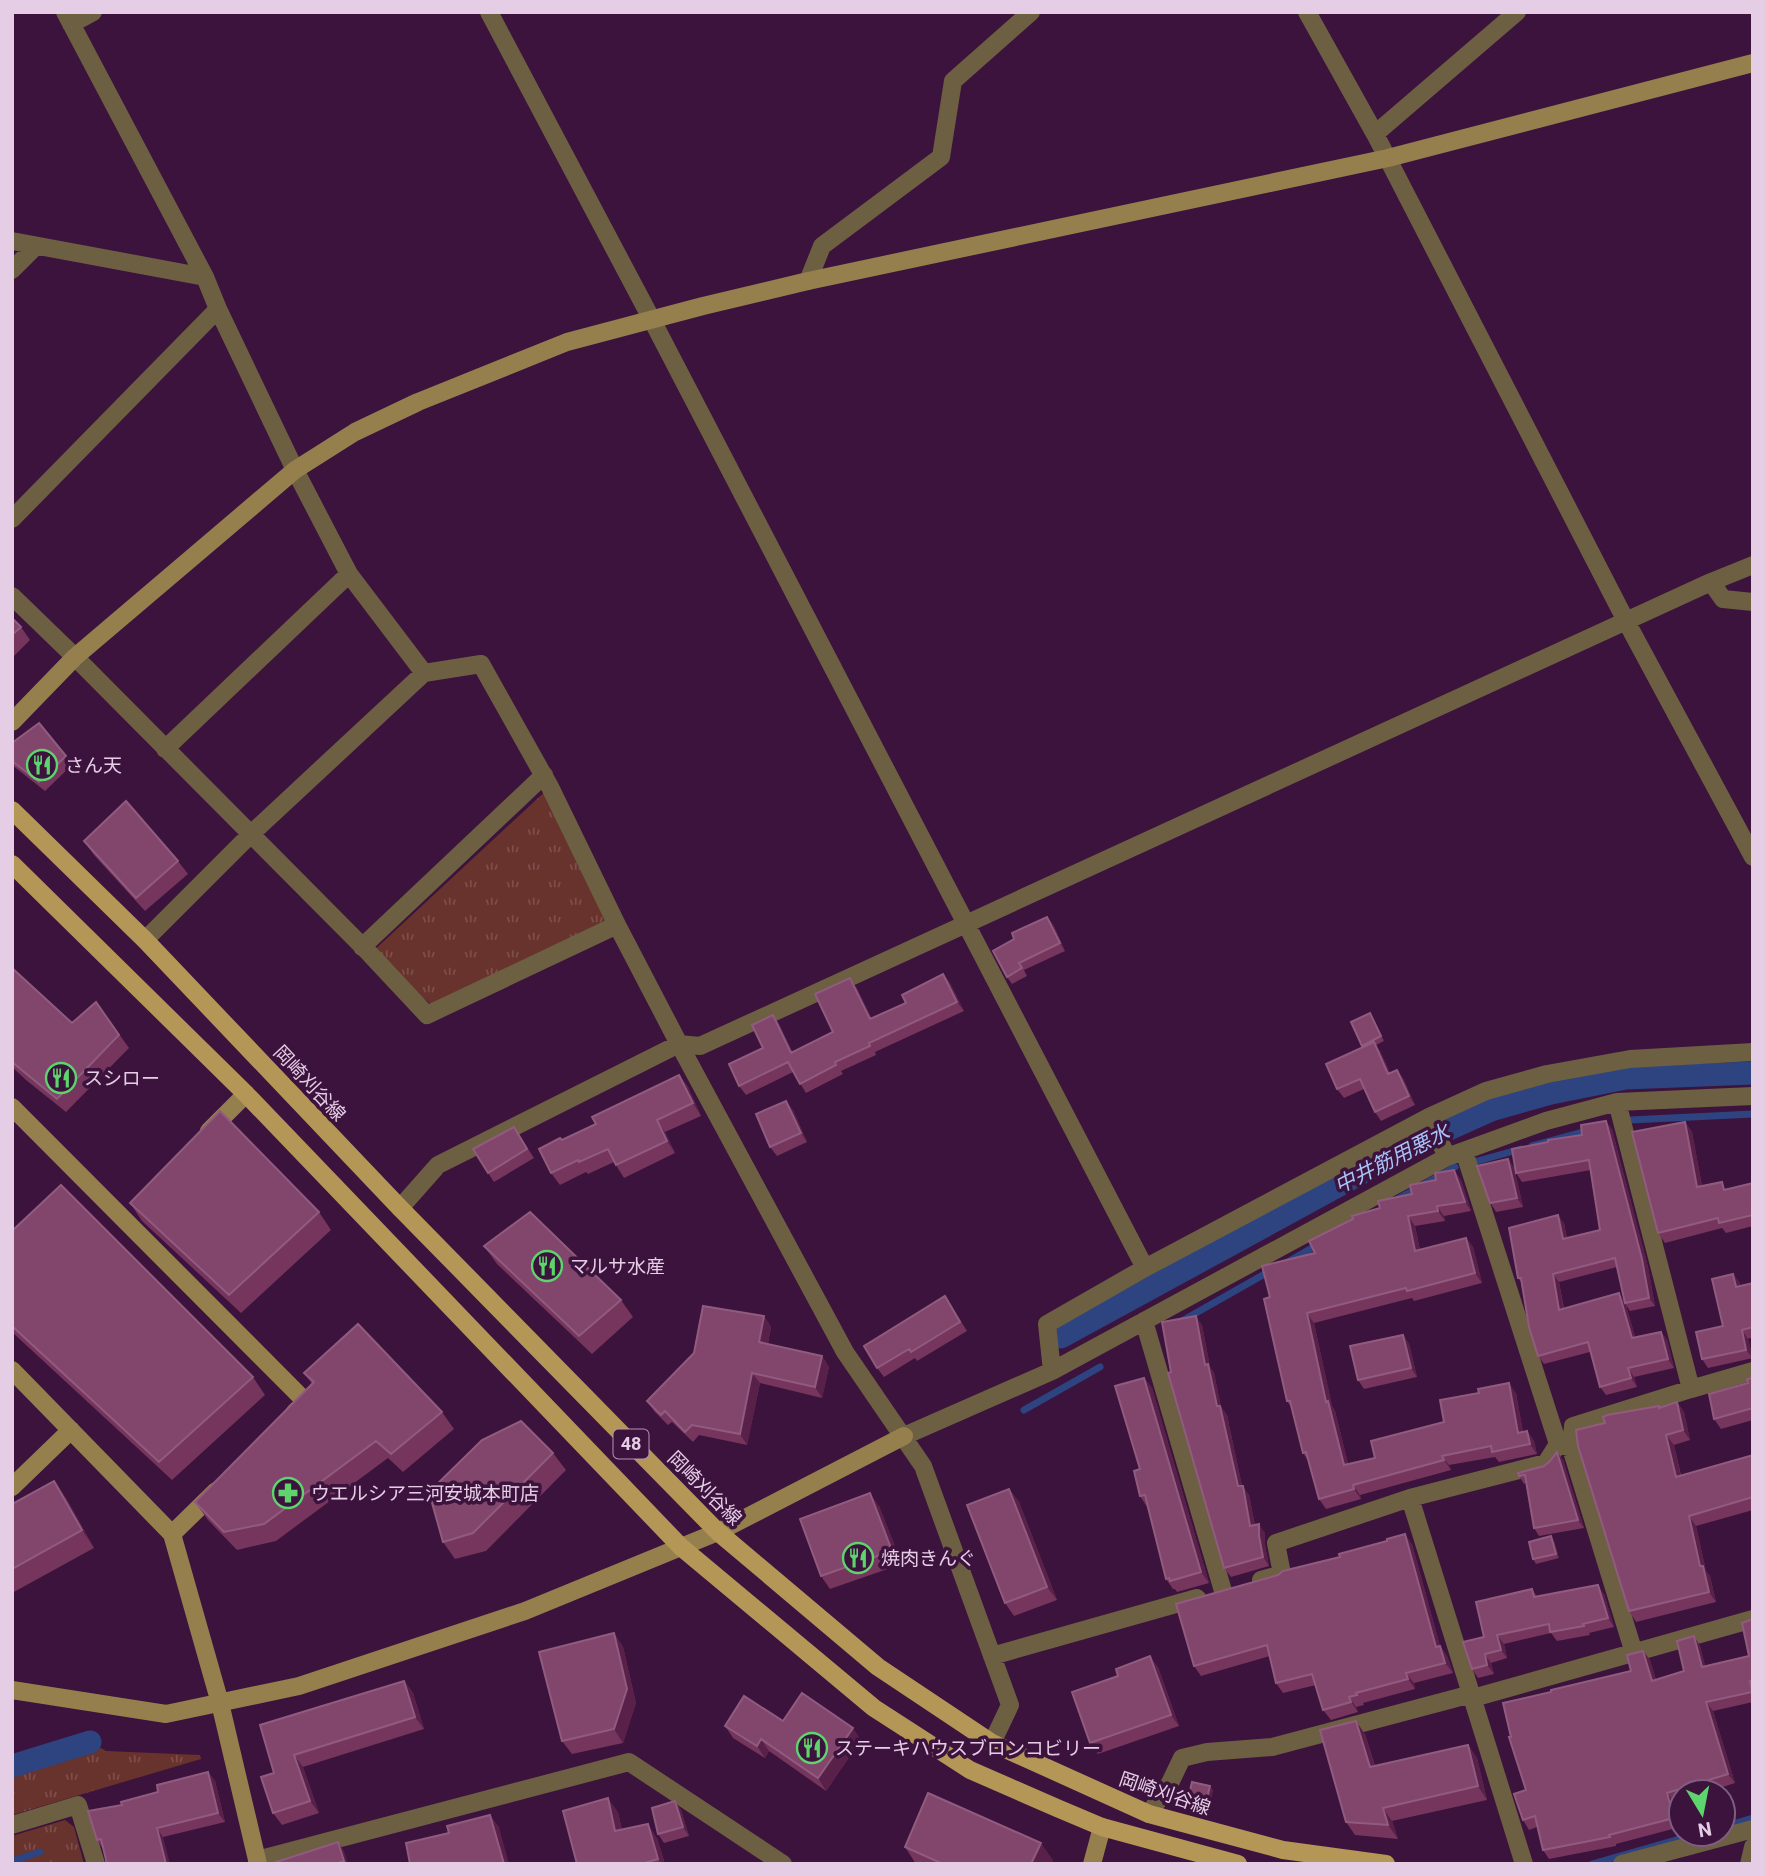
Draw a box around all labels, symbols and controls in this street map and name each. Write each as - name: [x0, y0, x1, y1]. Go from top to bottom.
- restaurant icon: さん天: [25, 748, 59, 782]
- place label: さん天: [65, 754, 122, 777]
- street label: 岡崎刈谷線: [269, 1041, 350, 1126]
- restaurant icon: スシロー: [44, 1061, 78, 1095]
- place label: スシロー: [84, 1067, 160, 1090]
- water label: 中井筋用悪水: [1330, 1119, 1455, 1198]
- restaurant icon: マルサ水産: [530, 1249, 564, 1283]
- place label: マルサ水産: [570, 1255, 665, 1278]
- road number: 48: [614, 1429, 648, 1458]
- street label: 岡崎刈谷線: [663, 1447, 746, 1530]
- pharmacy icon: ウエルシア三河安城本町店: [271, 1476, 305, 1510]
- place label: ウエルシア三河安城本町店: [311, 1482, 539, 1505]
- restaurant icon: 焼肉きんぐ: [841, 1541, 875, 1575]
- place label: 焼肉きんぐ: [881, 1547, 976, 1570]
- restaurant icon: ステーキハウスブロンコビリー: [795, 1731, 829, 1765]
- place label: ステーキハウスブロンコビリー: [835, 1737, 1101, 1760]
- street label: 岡崎刈谷線: [1116, 1767, 1214, 1820]
- north arrow: [1667, 1778, 1737, 1848]
- text: N: [1696, 1817, 1713, 1842]

